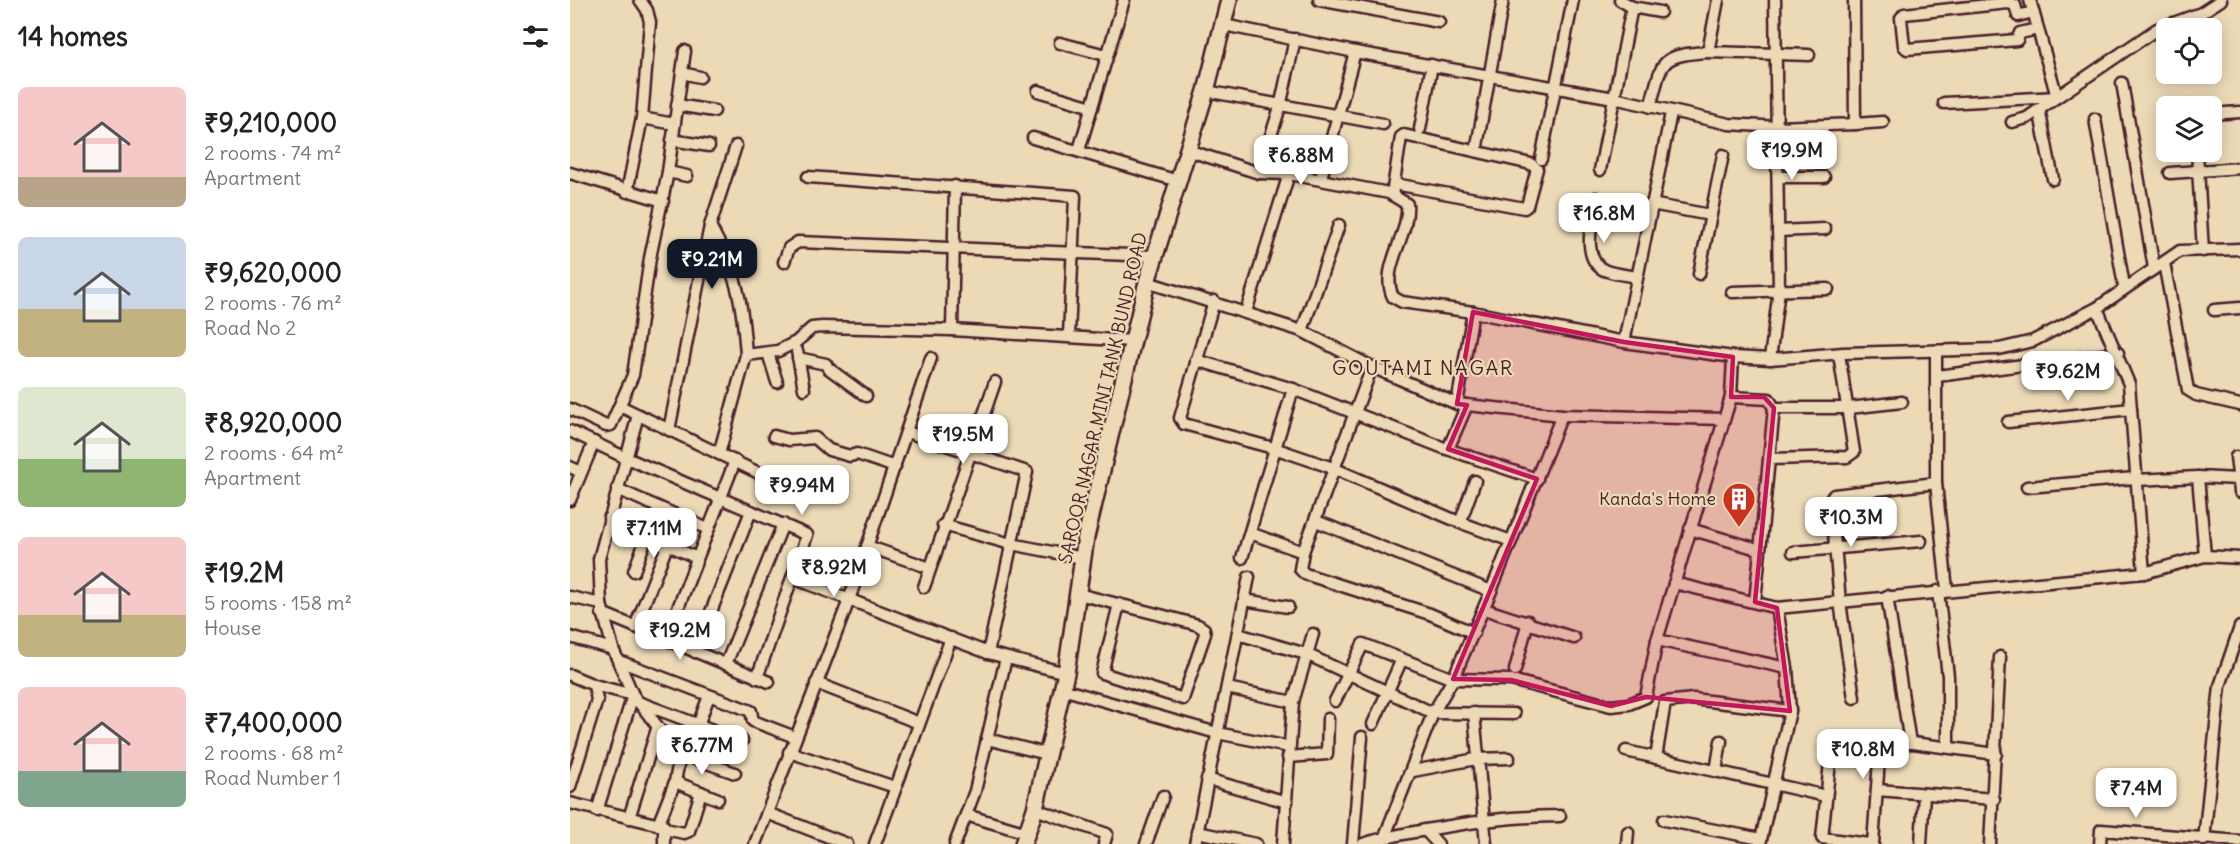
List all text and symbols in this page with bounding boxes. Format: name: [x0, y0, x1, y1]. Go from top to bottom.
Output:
map controls: [2156, 18, 2222, 162]
button: locate: [2156, 18, 2222, 84]
text: 14 homes: [18, 20, 128, 53]
icon: filters: [519, 20, 552, 53]
button: layers: [2156, 96, 2222, 162]
text: ₹9,210,000: [204, 106, 337, 139]
icon: home: [66, 111, 138, 183]
pin: ₹19.9M: [1743, 130, 1841, 181]
pin: ₹6.88M: [1252, 135, 1350, 186]
text: ₹19.9M: [1761, 137, 1823, 162]
text: 2 rooms · 74 m²: [204, 140, 341, 165]
text: ₹6.88M: [1268, 142, 1334, 167]
text: Apartment: [204, 165, 301, 190]
pin: ₹16.8M: [1555, 193, 1653, 244]
text: ₹16.8M: [1573, 200, 1635, 225]
street label: SAROOR NAGAR MINI TANK BUND ROAD: [1053, 230, 1152, 566]
pin: ₹9.21M: [663, 239, 761, 290]
text: ₹9.21M: [681, 246, 743, 271]
text: ₹9,620,000: [204, 256, 342, 289]
icon: home: [66, 261, 138, 333]
text: 2 rooms · 76 m²: [204, 290, 342, 315]
text: Road No 2: [204, 315, 296, 340]
pin: ₹9.62M: [2019, 351, 2117, 402]
district label: GOUTAMI NAGAR: [1332, 355, 1514, 380]
text: ₹9.62M: [2035, 358, 2101, 383]
text: ₹8,920,000: [204, 406, 342, 439]
icon: home: [66, 411, 138, 483]
pin: ₹19.5M: [914, 414, 1012, 465]
text: ₹19.5M: [932, 421, 994, 446]
text: 2 rooms · 64 m²: [204, 440, 344, 465]
text: Apartment: [204, 465, 301, 490]
pin: ₹9.94M: [753, 465, 851, 516]
text: ₹9.94M: [769, 472, 835, 497]
building icon: Kanda's Home: [1721, 481, 1757, 528]
place label: Kanda's Home: [1599, 487, 1716, 510]
pin: ₹10.3M: [1802, 497, 1900, 548]
text: ₹10.3M: [1819, 504, 1883, 529]
pin: ₹7.11M: [605, 508, 703, 559]
text: ₹7.11M: [626, 515, 682, 540]
pin: ₹8.92M: [785, 547, 883, 598]
text: ₹8.92M: [801, 554, 867, 579]
text: ₹19.2M: [204, 556, 284, 589]
icon: home: [66, 561, 138, 633]
text: 5 rooms · 158 m²: [204, 590, 352, 615]
pin: ₹19.2M: [631, 610, 729, 661]
text: House: [204, 615, 261, 640]
text: ₹19.2M: [649, 617, 711, 642]
text: ₹7,400,000: [204, 706, 343, 739]
icon: home: [66, 711, 138, 783]
pin: ₹6.77M: [653, 725, 751, 776]
pin: ₹10.8M: [1814, 729, 1912, 780]
text: ₹6.77M: [671, 732, 733, 757]
text: ₹10.8M: [1831, 736, 1895, 761]
text: 2 rooms · 68 m²: [204, 740, 344, 765]
text: Road Number 1: [204, 765, 341, 790]
pin: ₹7.4M: [2094, 768, 2178, 819]
text: ₹7.4M: [2110, 775, 2162, 800]

